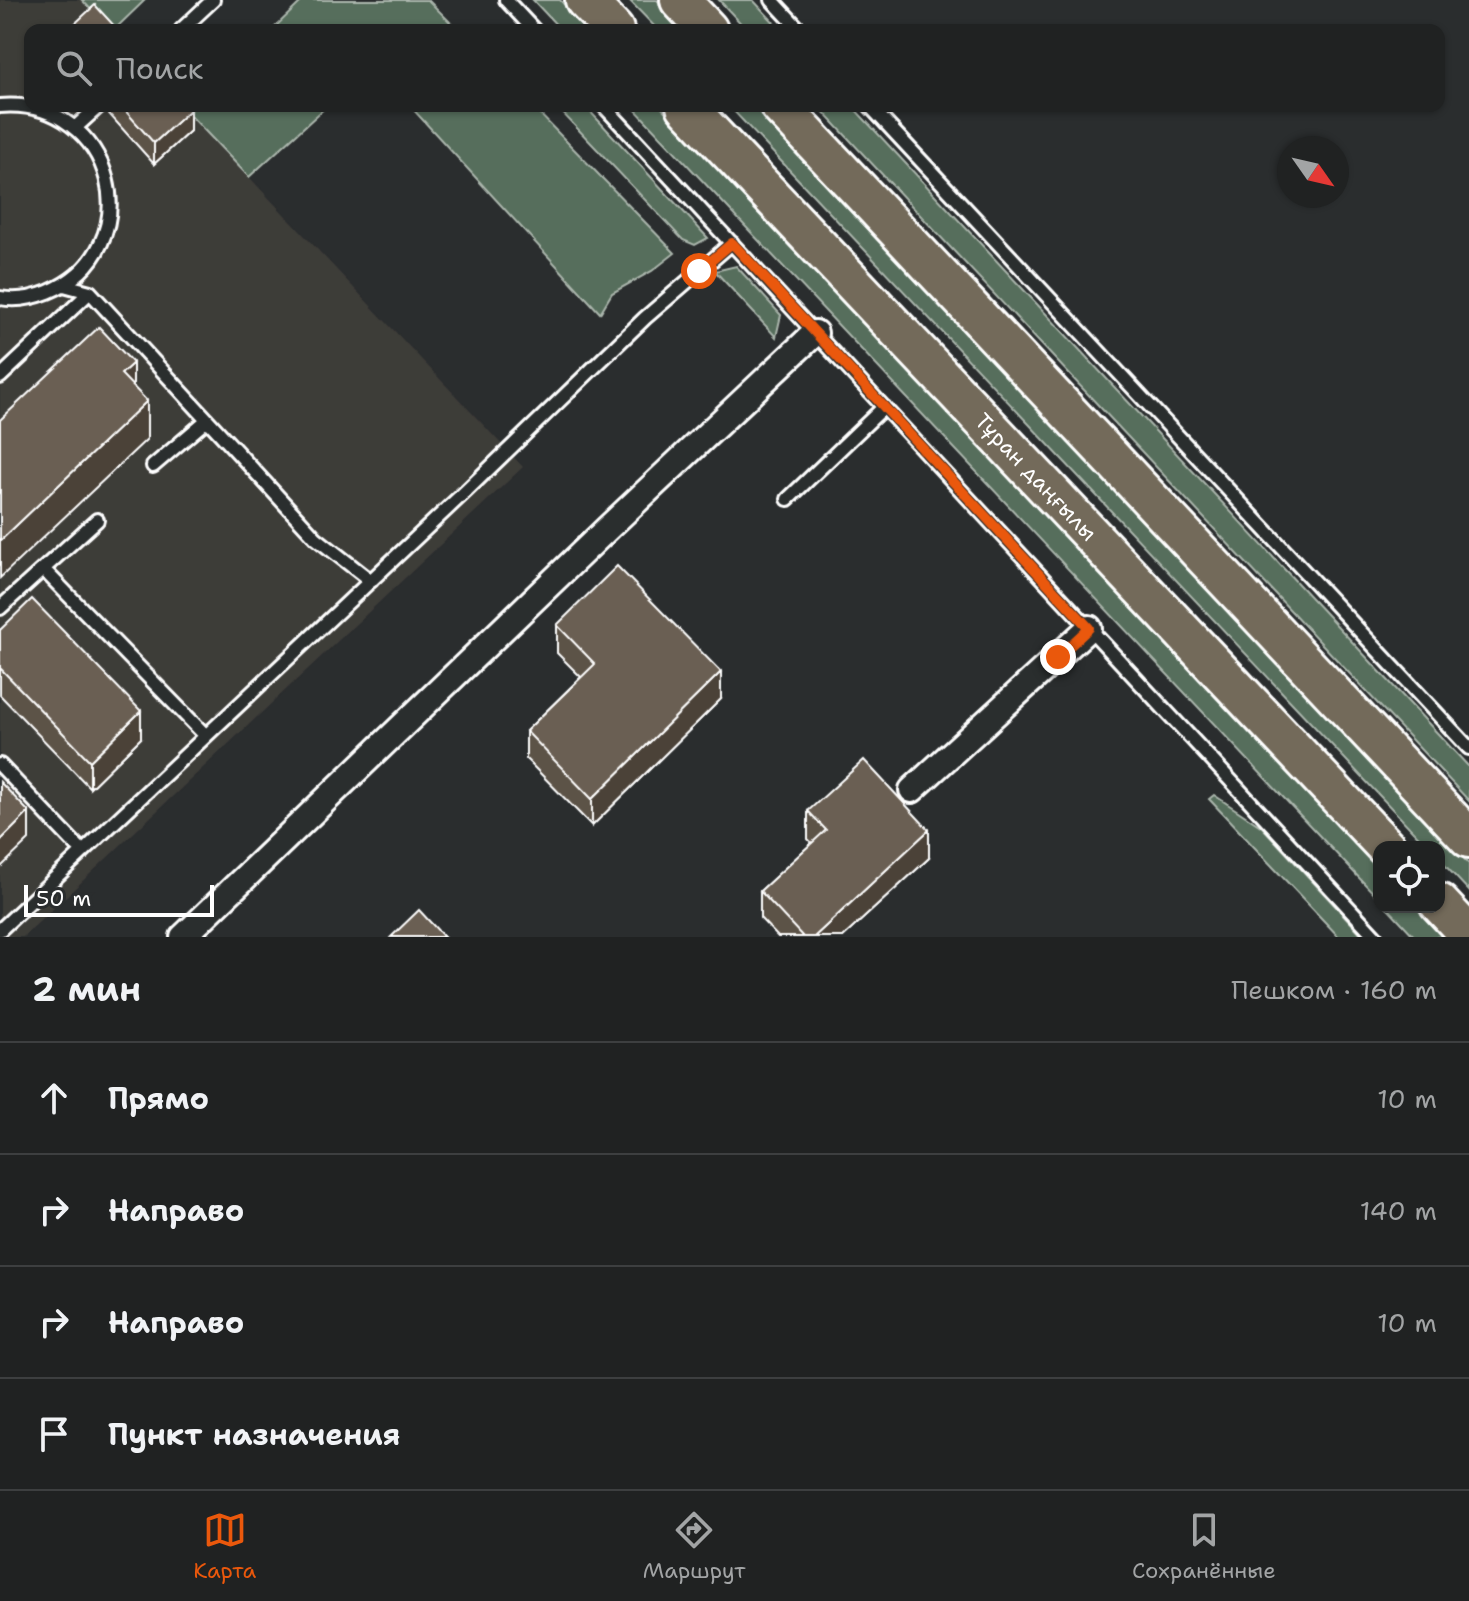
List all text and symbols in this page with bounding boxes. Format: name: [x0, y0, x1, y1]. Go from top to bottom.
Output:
search box: [24, 24, 1445, 112]
icon: search: [52, 46, 96, 90]
text: Поиск: [116, 48, 204, 89]
north arrow: [1277, 136, 1349, 208]
route start: [681, 253, 717, 289]
street label: Тұран даңғылы: [969, 407, 1104, 547]
route end: [1040, 639, 1076, 675]
map controls: [1373, 841, 1445, 913]
button: locate: [1373, 841, 1445, 913]
scale bar: [24, 881, 214, 917]
text: 50 m: [36, 884, 91, 913]
text: 2 мин: [32, 966, 141, 1012]
text: Пешком · 160 m: [1231, 972, 1437, 1007]
icon: ahead: [32, 1076, 76, 1120]
text: Прямо: [108, 1078, 209, 1119]
text: 10 m: [1377, 1081, 1437, 1116]
icon: right: [32, 1188, 76, 1232]
text: Направо: [108, 1190, 244, 1231]
text: 140 m: [1360, 1193, 1437, 1228]
icon: right: [32, 1300, 76, 1344]
text: Направо: [108, 1302, 244, 1343]
text: 10 m: [1377, 1305, 1437, 1340]
icon: arrive: [32, 1412, 76, 1456]
text: Пункт назначения: [108, 1414, 400, 1455]
tab: Карта: [193, 1508, 256, 1585]
tab: Маршрут: [643, 1508, 745, 1585]
tab: Сохранённые: [1132, 1508, 1276, 1585]

